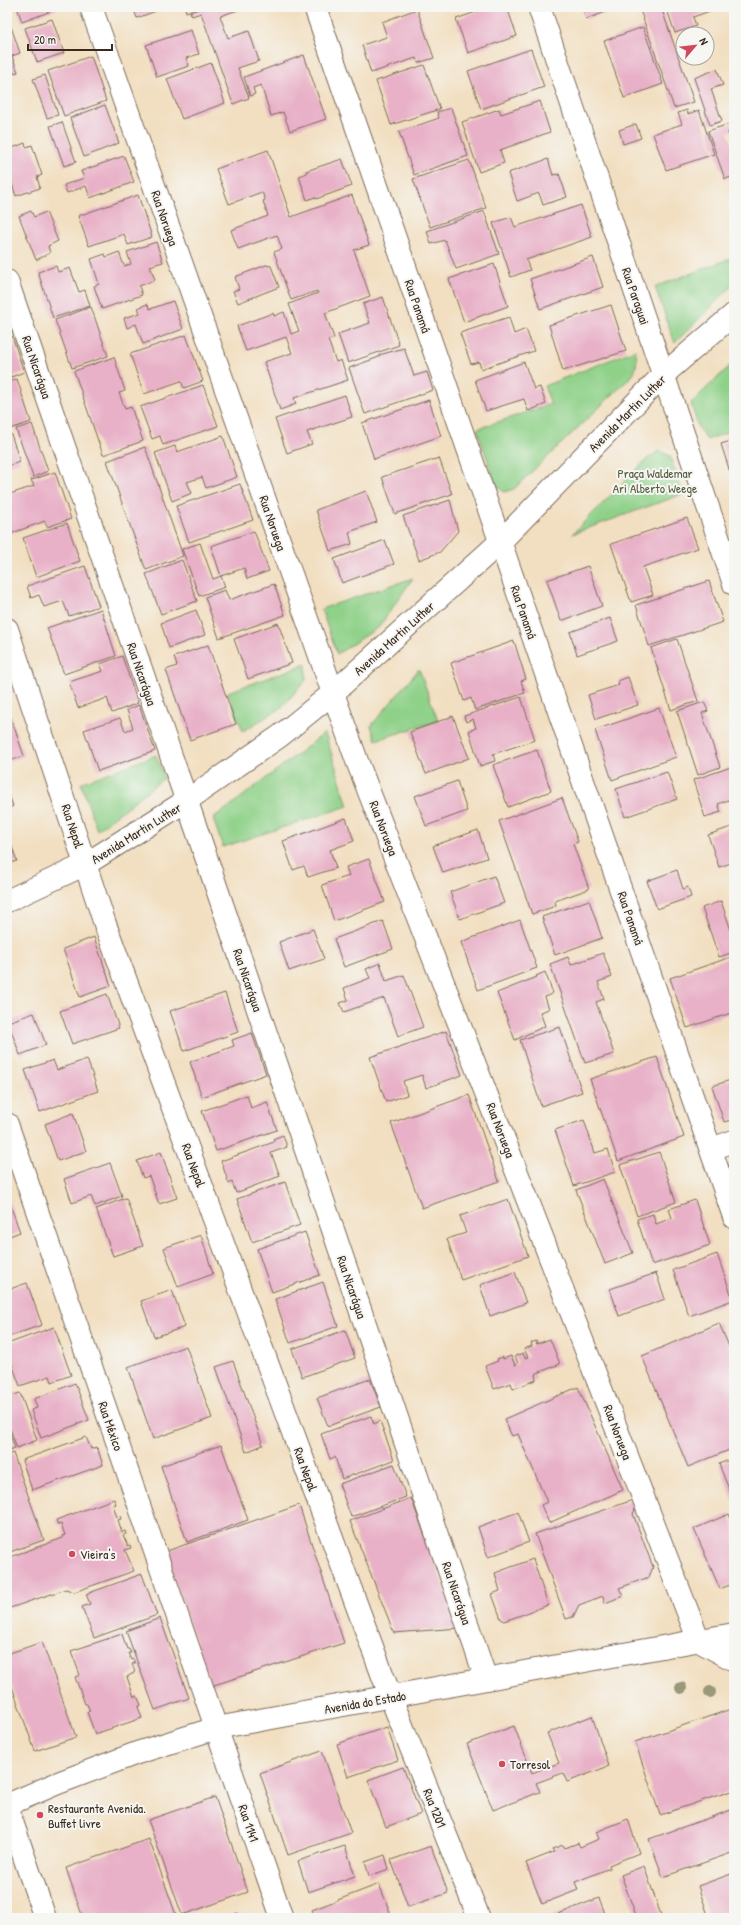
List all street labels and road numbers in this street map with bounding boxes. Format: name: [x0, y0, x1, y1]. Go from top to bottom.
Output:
street label: Rua Noruega: [147, 188, 183, 248]
street label: Rua Paraguai: [618, 265, 654, 327]
street label: Rua Panamá: [400, 277, 436, 335]
street label: Rua Nicarágua: [18, 333, 56, 401]
street label: Avenida Martin Luther: [584, 370, 670, 456]
street label: Rua Noruega: [255, 493, 291, 553]
street label: Rua Panamá: [506, 583, 542, 641]
street label: Avenida Martin Luther: [350, 597, 438, 679]
street label: Rua Nicarágua: [123, 640, 161, 708]
street label: Avenida Martin Luther: [88, 798, 184, 868]
street label: Rua Noruega: [365, 798, 403, 858]
street label: Rua Nepal: [57, 802, 89, 851]
street label: Rua Panamá: [613, 889, 649, 947]
street label: Rua Nicarágua: [229, 946, 267, 1014]
street label: Rua Noruega: [482, 1100, 520, 1160]
street label: Rua Nepal: [178, 1141, 210, 1190]
street label: Rua Nicarágua: [333, 1253, 371, 1321]
street label: Rua México: [94, 1399, 128, 1453]
street label: Rua Noruega: [599, 1402, 637, 1462]
street label: Rua Nepal: [290, 1445, 322, 1494]
street label: Rua Nicarágua: [438, 1559, 476, 1627]
street label: Avenida do Estado: [323, 1686, 407, 1718]
street label: Rua 1201: [419, 1786, 451, 1830]
street label: Rua 1141: [234, 1802, 264, 1844]

